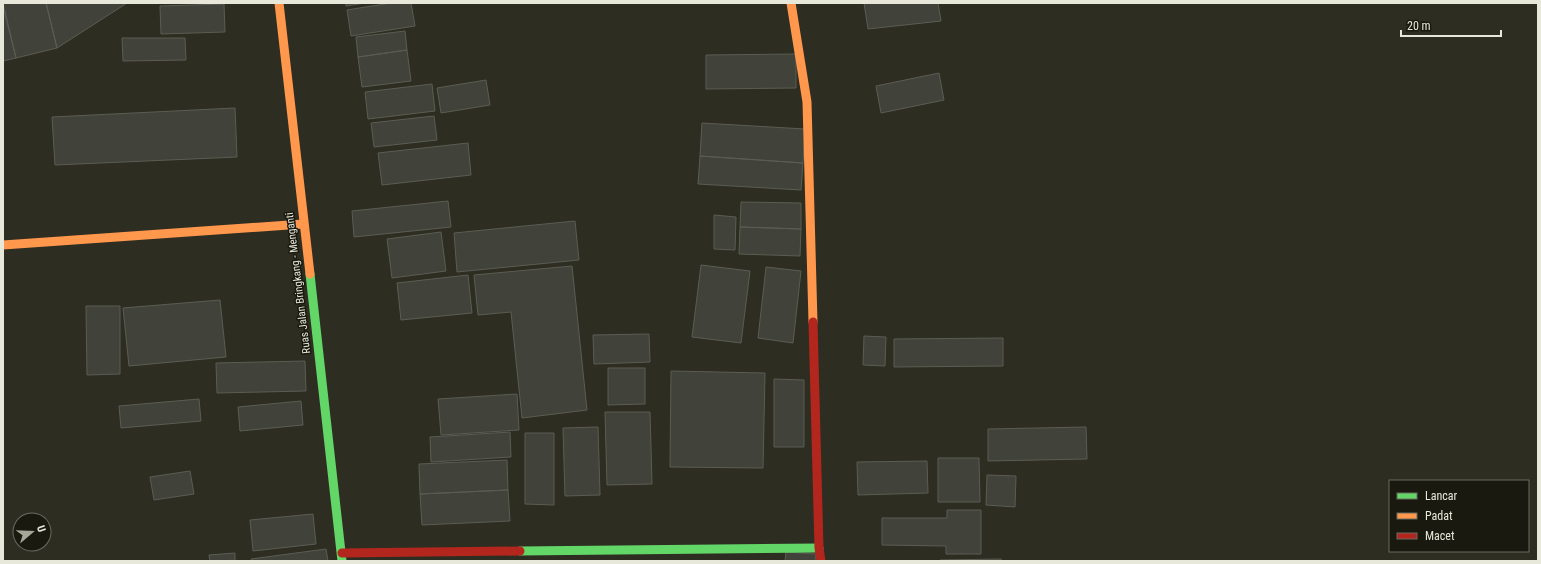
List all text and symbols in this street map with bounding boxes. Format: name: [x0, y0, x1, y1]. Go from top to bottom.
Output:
scale bar: [1401, 12, 1501, 38]
text: 20 m: [1407, 19, 1431, 33]
street label: Ruas Jalan Bringkang - Menganti: [283, 212, 313, 354]
legend: [1389, 480, 1529, 552]
text: Lancar: [1425, 489, 1458, 503]
text: Padat: [1425, 509, 1453, 523]
north arrow: [12, 512, 52, 552]
text: U: [34, 524, 48, 534]
text: Macet: [1425, 529, 1455, 543]

